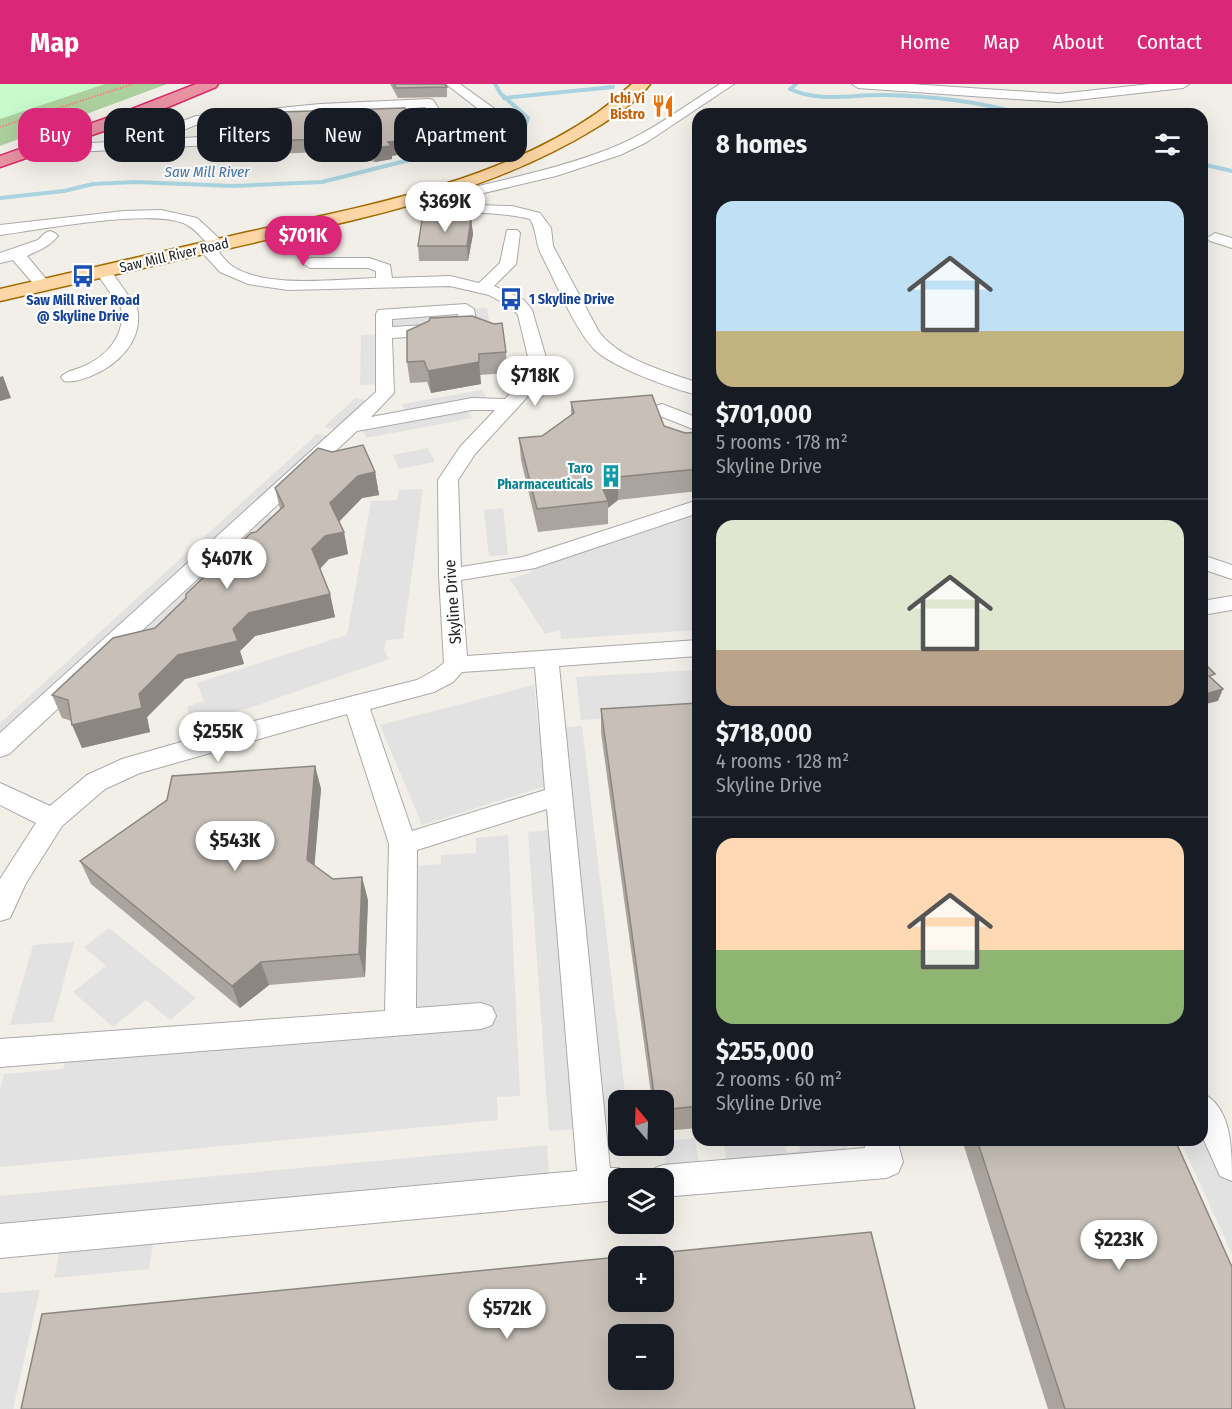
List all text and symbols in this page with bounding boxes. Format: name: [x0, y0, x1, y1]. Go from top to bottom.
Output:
text: Map: [30, 26, 79, 59]
text: Home: [900, 29, 950, 55]
text: Map: [983, 29, 1020, 55]
text: About: [1053, 29, 1104, 55]
text: Contact: [1137, 29, 1202, 55]
place label: Ichi Yi Bistro: [610, 90, 646, 123]
restaurant icon: Ichi Yi Bistro: [650, 93, 676, 119]
chip: Buy: [18, 108, 92, 162]
chip: Rent: [104, 108, 185, 162]
chip: Filters: [197, 108, 292, 162]
chip: New: [304, 108, 382, 162]
chip: Apartment: [394, 108, 527, 162]
icon: filters: [1151, 128, 1184, 161]
text: 8 homes: [716, 129, 807, 160]
water label: Saw Mill River: [164, 163, 250, 181]
pin: $369K: [403, 182, 487, 233]
text: $369K: [419, 189, 471, 213]
pin: $701K: [261, 216, 345, 267]
text: $701K: [279, 223, 327, 247]
street label: Saw Mill River Road: [118, 235, 230, 276]
icon: home: [896, 240, 1004, 348]
bus stop icon: Saw Mill River Road @ Skyline Drive: [70, 263, 96, 289]
bus stop icon: 1 Skyline Drive: [498, 286, 524, 312]
place label: 1 Skyline Drive: [529, 291, 614, 308]
place label: Saw Mill River Road @ Skyline Drive: [26, 292, 140, 325]
pin: $718K: [493, 356, 577, 407]
text: $718K: [511, 363, 559, 387]
text: $701,000: [716, 399, 812, 430]
text: 5 rooms · 178 m²: [716, 430, 848, 454]
text: Skyline Drive: [716, 454, 822, 478]
place label: Taro Pharmaceuticals: [497, 460, 594, 493]
building icon: Taro Pharmaceuticals: [598, 463, 624, 489]
pin: $407K: [185, 539, 269, 590]
text: $407K: [202, 546, 252, 570]
street label: Skyline Drive: [440, 559, 465, 645]
icon: home: [896, 559, 1004, 667]
pin: $255K: [176, 712, 260, 763]
text: $718,000: [716, 718, 812, 749]
text: $255K: [193, 719, 243, 743]
text: 4 rooms · 128 m²: [716, 749, 849, 773]
text: Skyline Drive: [716, 773, 822, 797]
pin: $543K: [193, 821, 277, 872]
text: $543K: [210, 828, 260, 852]
icon: home: [896, 877, 1004, 985]
text: $255,000: [716, 1036, 814, 1067]
text: 2 rooms · 60 m²: [716, 1067, 842, 1091]
north arrow: [608, 1090, 674, 1156]
map controls: [608, 1090, 674, 1390]
text: Skyline Drive: [716, 1091, 822, 1115]
button: layers: [608, 1168, 674, 1234]
pin: $223K: [1077, 1220, 1161, 1271]
text: $223K: [1094, 1227, 1144, 1251]
button: +: [608, 1246, 674, 1312]
pin: $572K: [465, 1289, 549, 1340]
text: $572K: [483, 1296, 531, 1320]
button: −: [608, 1324, 674, 1390]

